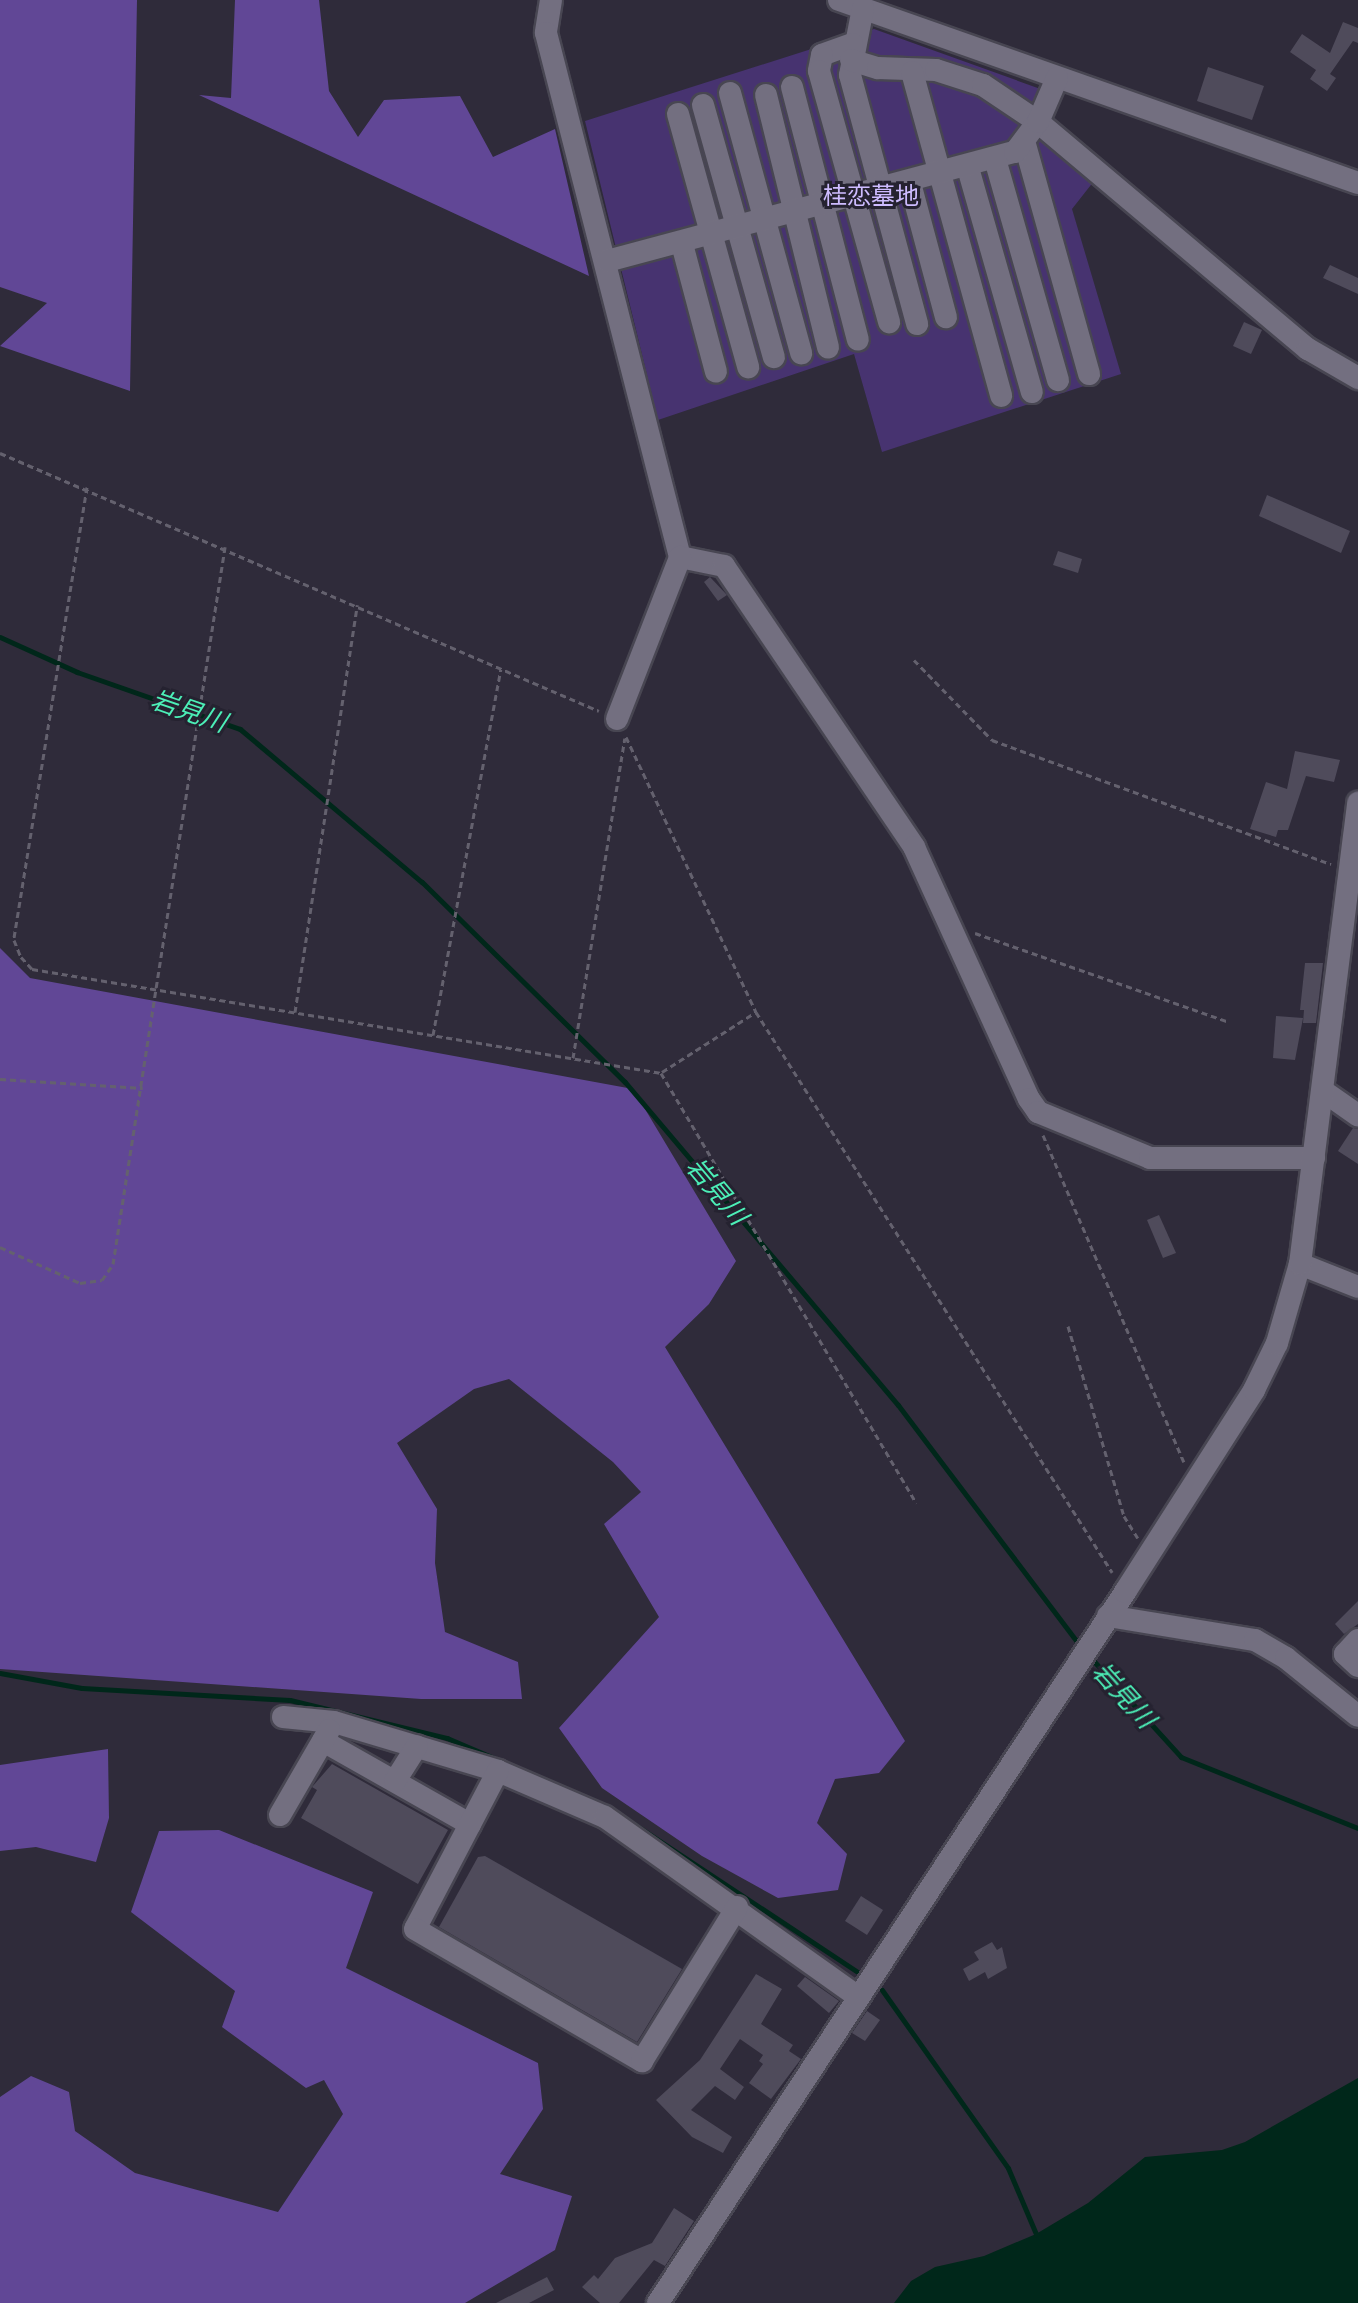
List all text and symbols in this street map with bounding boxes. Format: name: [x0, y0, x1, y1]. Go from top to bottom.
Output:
park label: 桂恋墓地: [823, 182, 919, 210]
water label: 岩見川: [147, 684, 231, 738]
water label: 岩見川: [680, 1151, 754, 1231]
water label: 岩見川: [1086, 1656, 1162, 1734]

